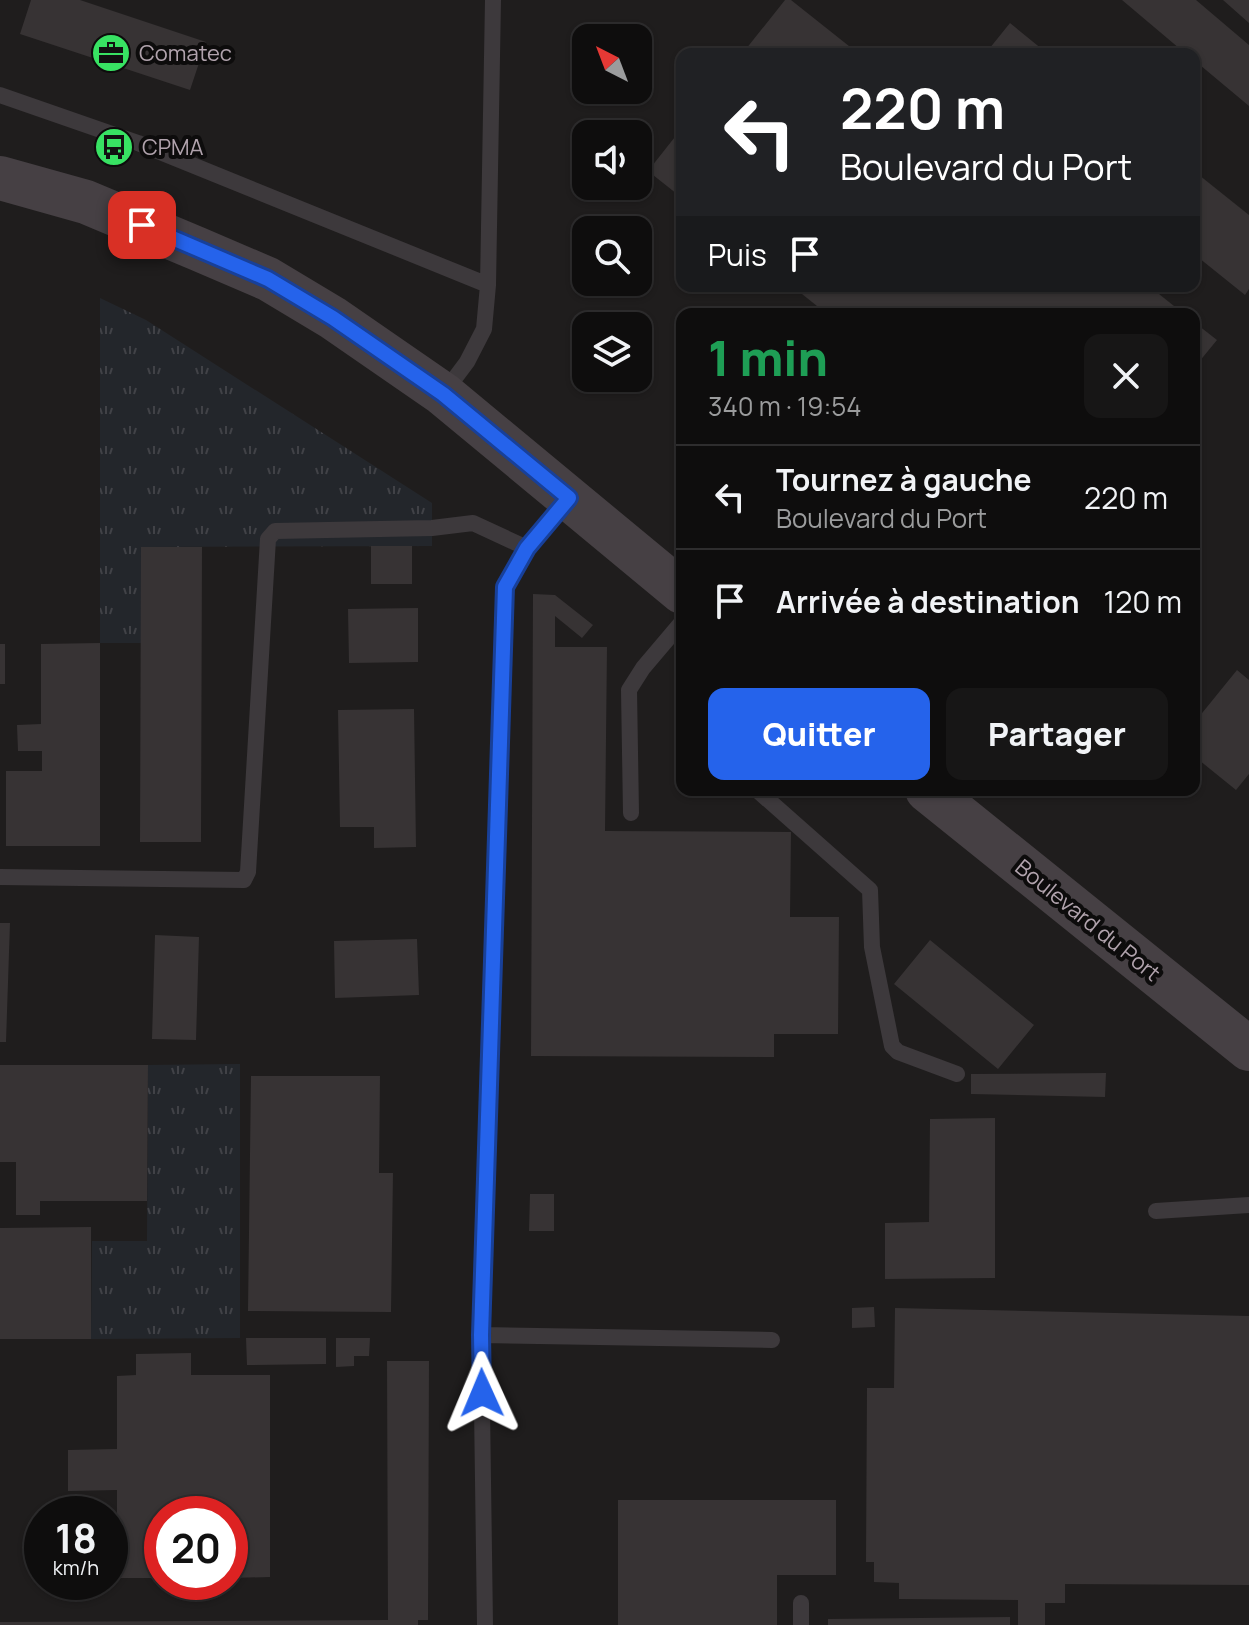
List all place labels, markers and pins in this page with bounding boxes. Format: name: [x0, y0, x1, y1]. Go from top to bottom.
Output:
office icon: Comatec: [90, 32, 132, 74]
place label: Comatec: [139, 38, 232, 68]
bus stop icon: CPMA: [93, 126, 135, 168]
place label: CPMA: [142, 132, 204, 162]
pin: [108, 191, 176, 259]

